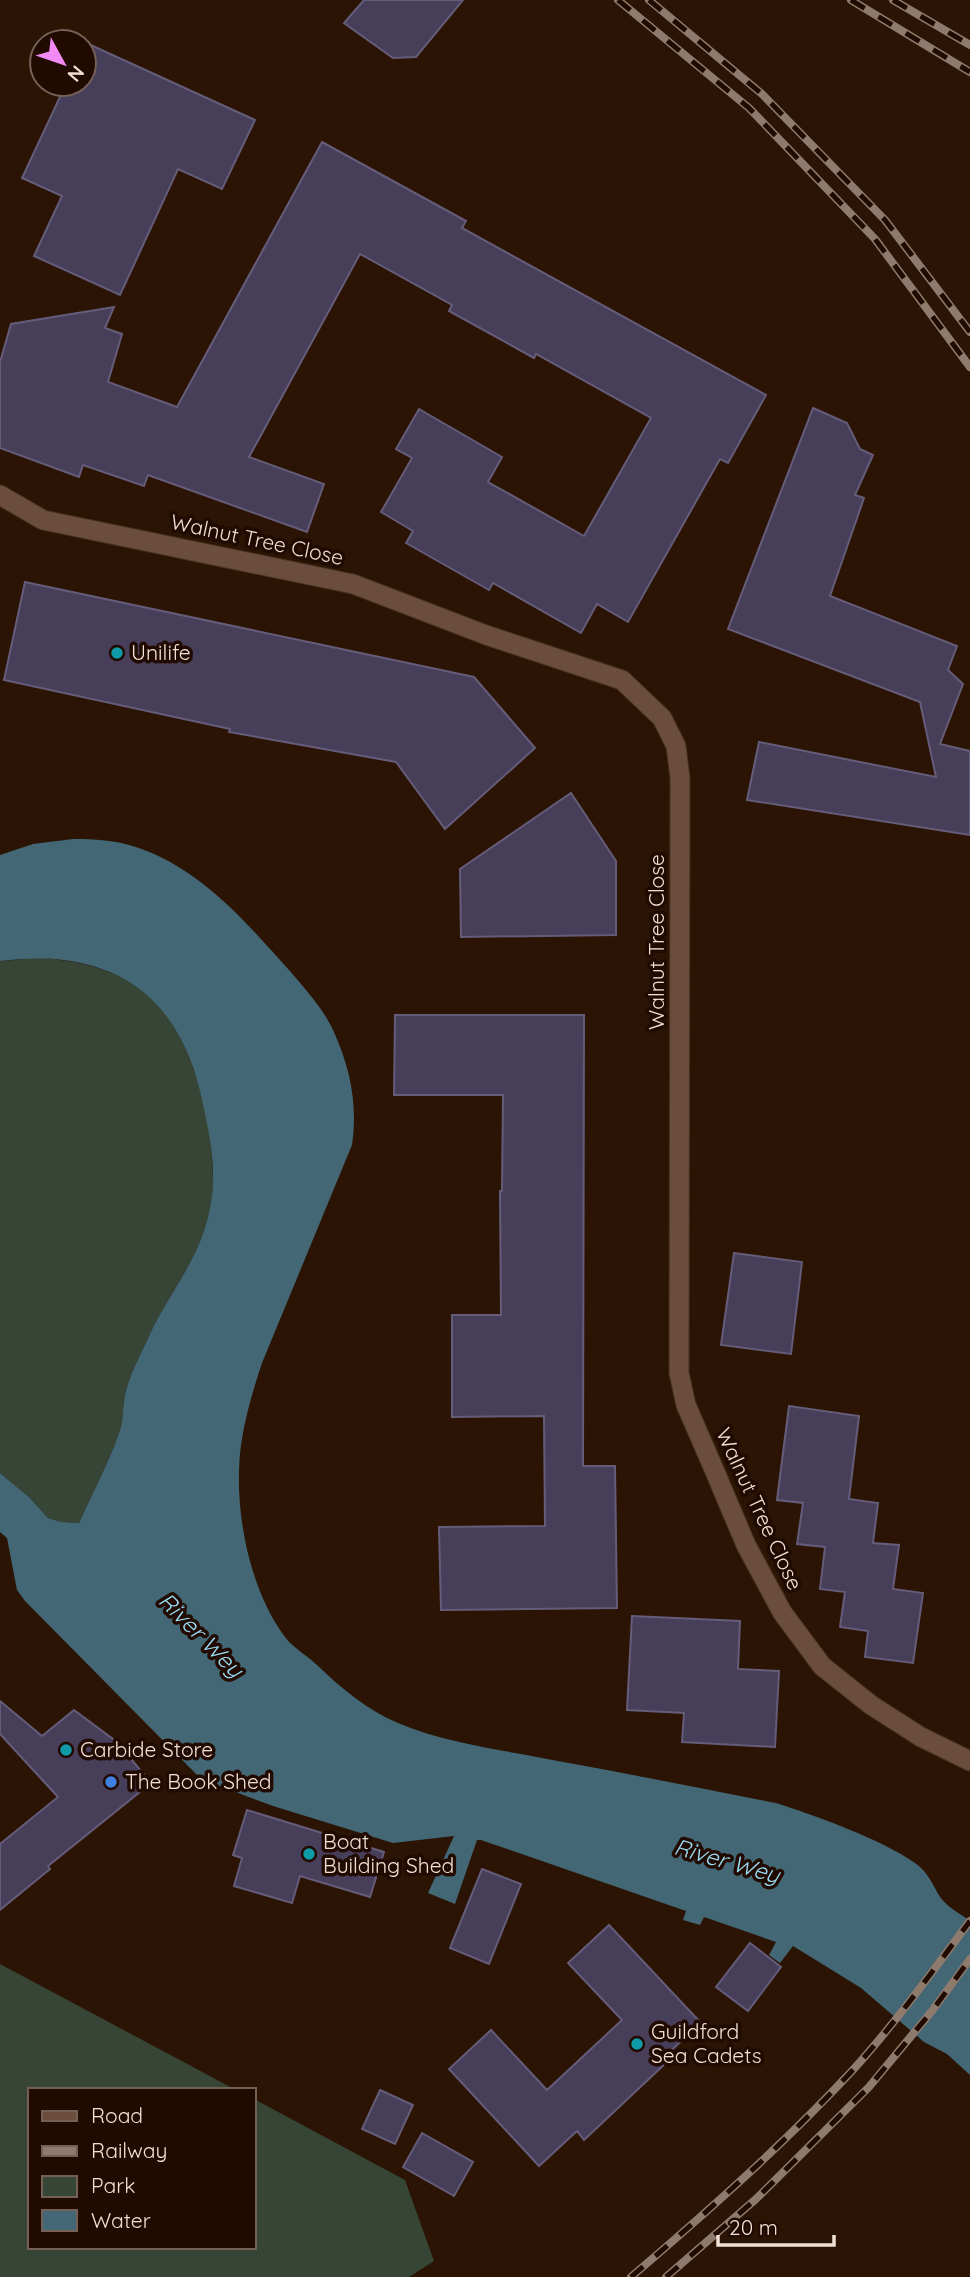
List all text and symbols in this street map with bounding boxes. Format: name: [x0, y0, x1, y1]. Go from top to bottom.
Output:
north arrow: [28, 28, 98, 98]
text: N: [62, 61, 90, 87]
street label: Walnut Tree Close: [169, 508, 346, 570]
place label: Unilife: [131, 639, 191, 665]
marker: Unilife: [109, 645, 125, 661]
street label: Walnut Tree Close: [643, 854, 669, 1030]
street label: Walnut Tree Close: [711, 1423, 809, 1594]
water label: River Wey: [153, 1586, 251, 1685]
place label: Carbide Store: [80, 1736, 213, 1762]
marker: Carbide Store: [58, 1742, 74, 1758]
place label: The Book Shed: [125, 1768, 272, 1794]
marker: The Book Shed: [103, 1774, 119, 1790]
place label: Boat Building Shed: [323, 1828, 454, 1878]
water label: River Wey: [671, 1832, 785, 1890]
marker: Boat Building Shed: [301, 1846, 317, 1862]
place label: Guildford Sea Cadets: [651, 2018, 762, 2068]
marker: Guildford Sea Cadets: [629, 2036, 645, 2052]
legend: [28, 2088, 256, 2249]
text: Road: [91, 2102, 143, 2128]
text: Railway: [91, 2137, 167, 2163]
text: Park: [91, 2172, 135, 2198]
scale bar: [718, 2204, 834, 2248]
text: Water: [91, 2207, 151, 2233]
text: 20 m: [729, 2214, 778, 2240]

